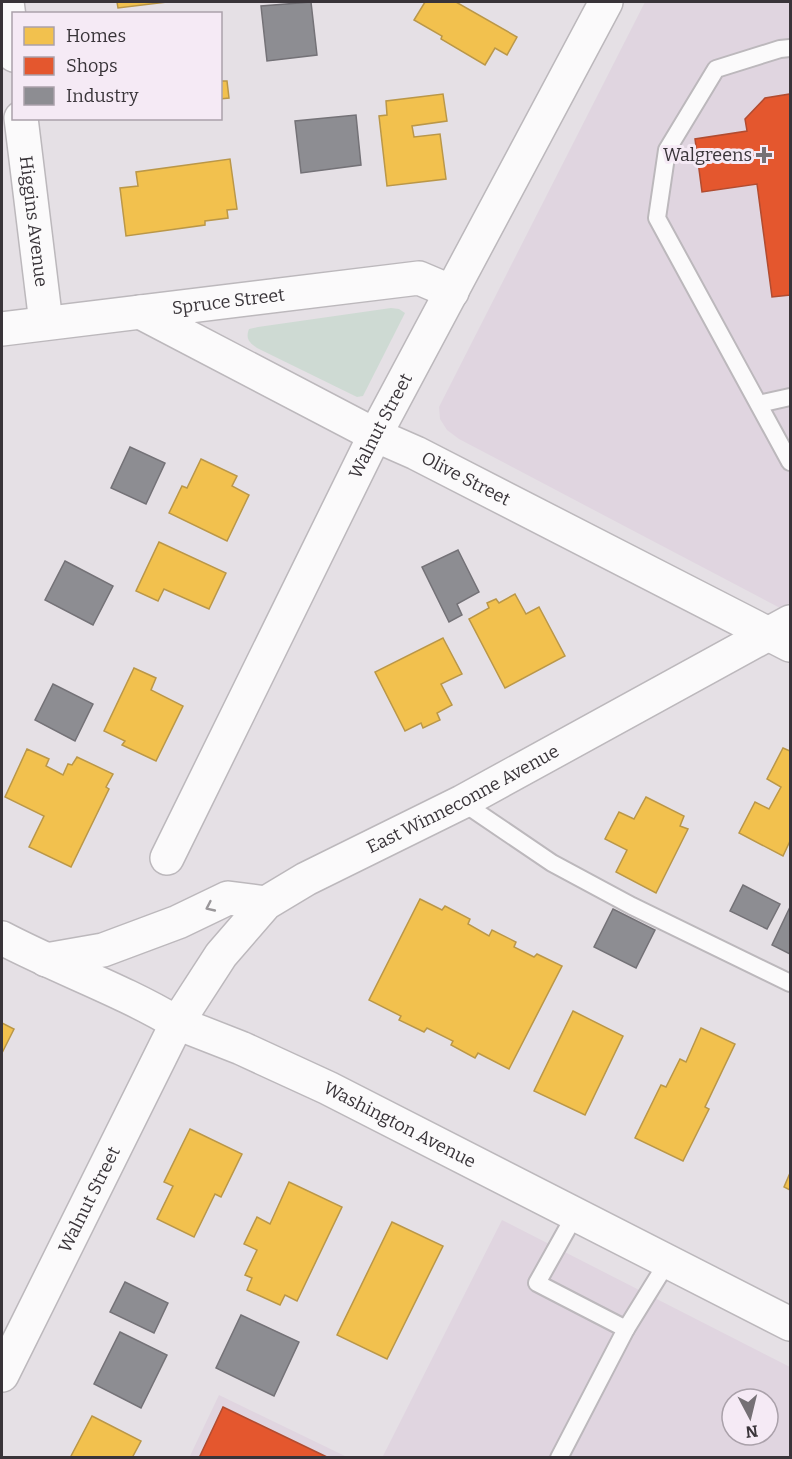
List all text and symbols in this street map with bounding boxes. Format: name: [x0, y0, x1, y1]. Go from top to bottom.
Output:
legend: [12, 12, 222, 120]
text: Homes: [66, 25, 126, 47]
text: Shops: [66, 55, 118, 77]
text: Industry: [66, 85, 139, 107]
place label: Walgreens: [663, 144, 752, 166]
marker: Walgreens: [757, 148, 771, 162]
street label: Higgins Avenue: [15, 154, 53, 288]
street label: Spruce Street: [171, 283, 286, 319]
street label: Walnut Street: [344, 369, 417, 482]
street label: Olive Street: [418, 447, 514, 511]
street label: East Winneconne Avenue: [363, 740, 563, 858]
one-way arrow: [205, 900, 216, 912]
street label: Washington Avenue: [320, 1077, 480, 1173]
street label: Walnut Street: [54, 1142, 125, 1256]
north arrow: [720, 1387, 780, 1447]
text: N: [744, 1421, 759, 1442]

